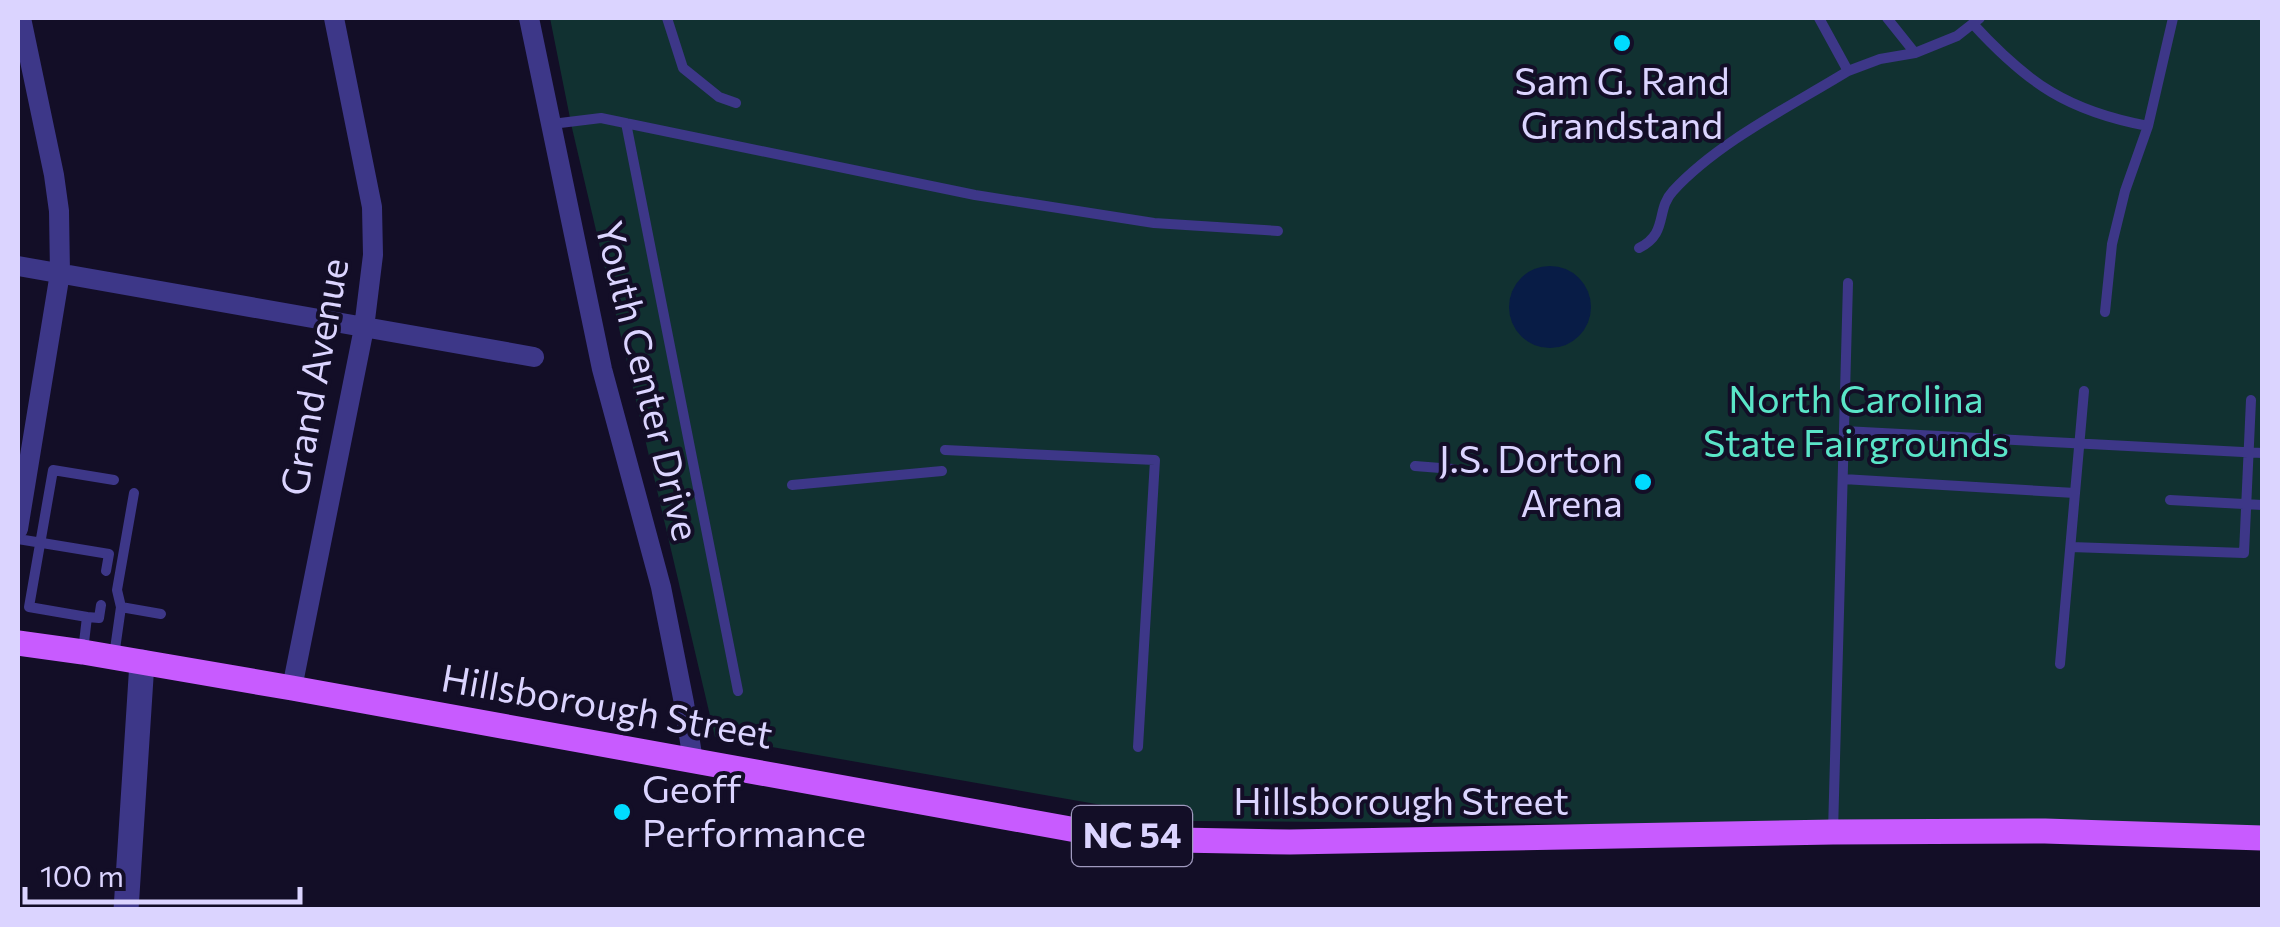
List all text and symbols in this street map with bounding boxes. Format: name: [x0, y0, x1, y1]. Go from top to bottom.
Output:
marker: Sam G. Rand Grandstand: [1611, 32, 1633, 54]
place label: Sam G. Rand Grandstand: [1514, 56, 1730, 147]
street label: Youth Center Drive: [587, 216, 712, 545]
street label: Grand Avenue: [269, 254, 357, 499]
park label: North Carolina State Fairgrounds: [1703, 374, 2009, 465]
place label: J.S. Dorton Arena: [1439, 434, 1623, 525]
marker: J.S. Dorton Arena: [1632, 471, 1654, 493]
street label: Hillsborough Street: [438, 652, 777, 757]
place label: Geoff Performance: [642, 764, 866, 855]
street label: Hillsborough Street: [1233, 776, 1569, 823]
marker: Geoff Performance: [611, 801, 633, 823]
road number: NC 54: [1072, 806, 1192, 866]
scale bar: [25, 842, 300, 904]
text: 100 m: [40, 856, 124, 893]

